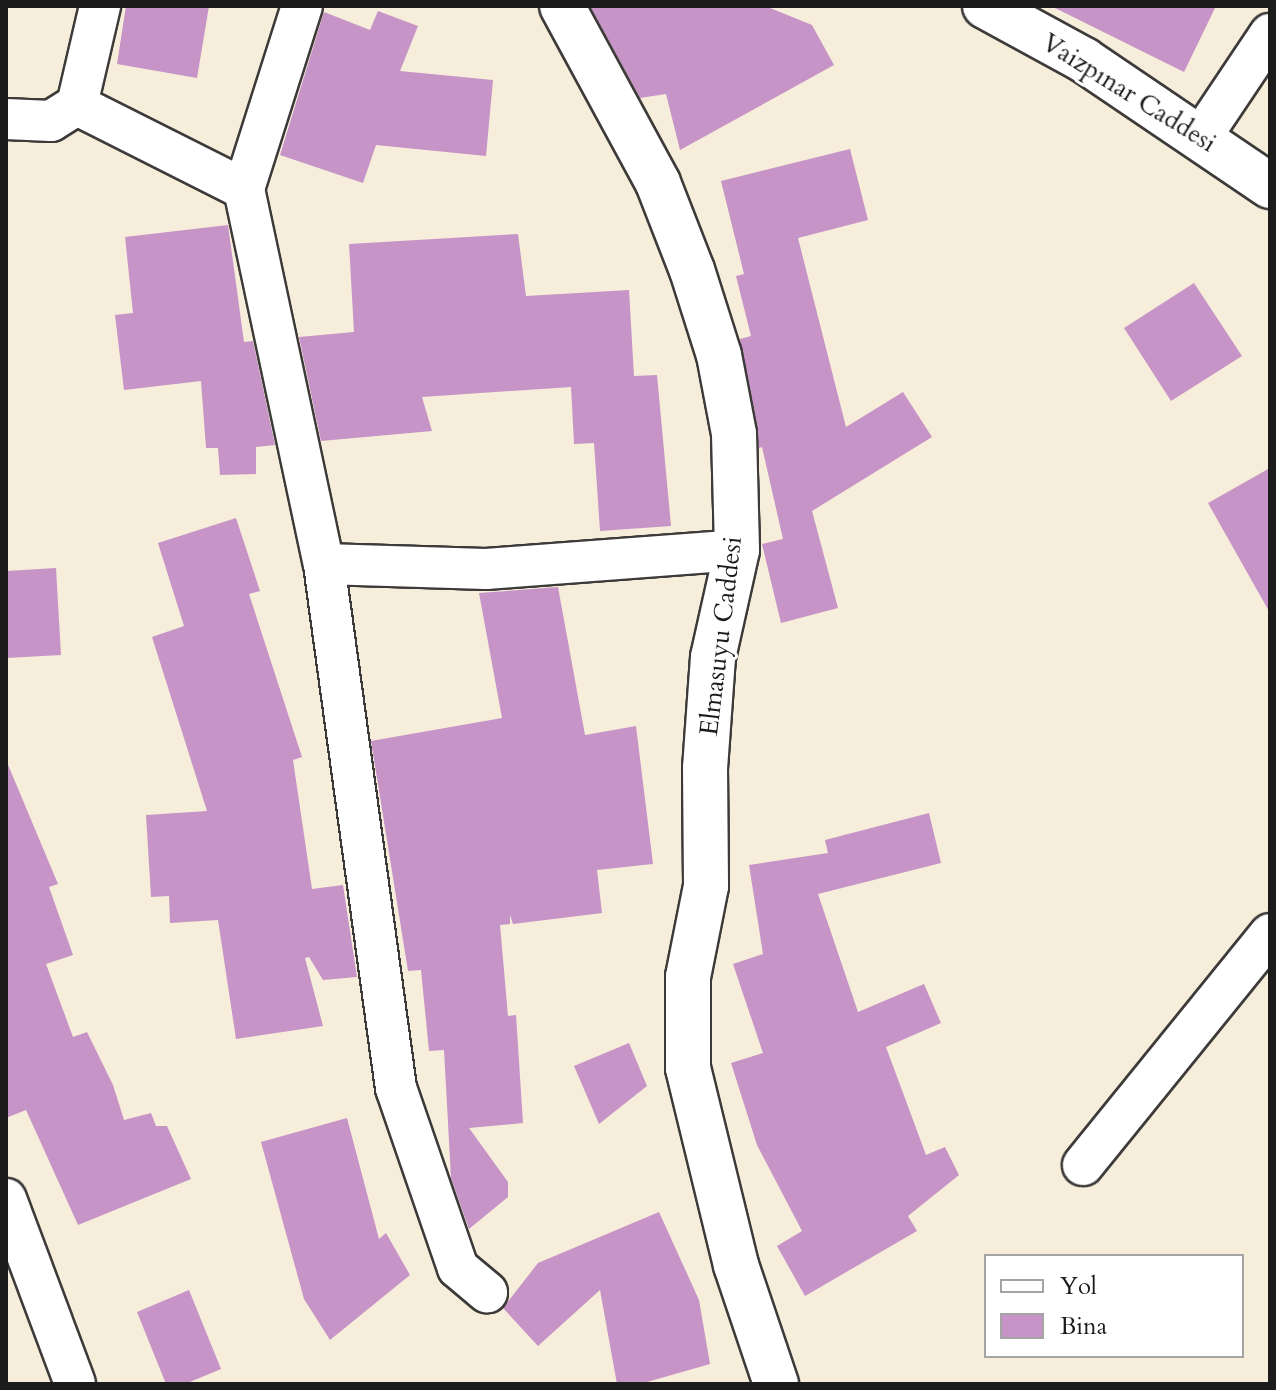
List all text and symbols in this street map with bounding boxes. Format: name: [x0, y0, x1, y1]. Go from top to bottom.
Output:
street label: Vaizpınar Caddesi: [1036, 27, 1222, 159]
street label: Elmasuyu Caddesi: [693, 535, 749, 737]
legend: [984, 1254, 1244, 1358]
text: Yol: [1060, 1270, 1097, 1303]
text: Bina: [1060, 1310, 1107, 1343]

